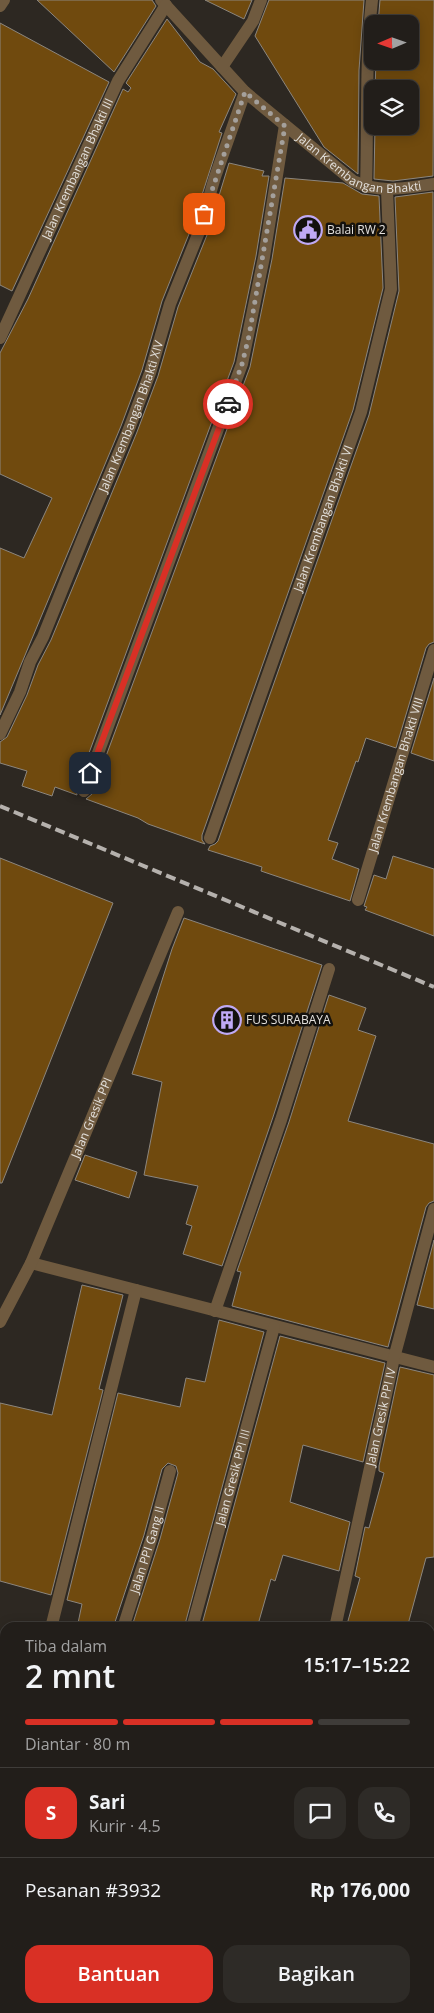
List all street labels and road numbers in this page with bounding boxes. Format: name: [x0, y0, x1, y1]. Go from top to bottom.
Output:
street label: Jalan Krembangan Bhakti III: [37, 95, 117, 243]
street label: Jalan Krembangan Bhakti: [292, 128, 422, 197]
street label: Jalan Krembangan Bhakti XIV: [94, 338, 167, 496]
street label: Jalan Krembangan Bhakti VI: [289, 443, 357, 595]
street label: Jalan Krembangan Bhakti VIII: [364, 695, 427, 855]
street label: Jalan Gresik PPI: [66, 1075, 116, 1162]
street label: Jalan Gresik PPI IV: [361, 1365, 400, 1469]
street label: Jalan Gresik PPI III: [211, 1427, 254, 1529]
street label: Jalan PPI Gang II: [125, 1504, 168, 1596]

